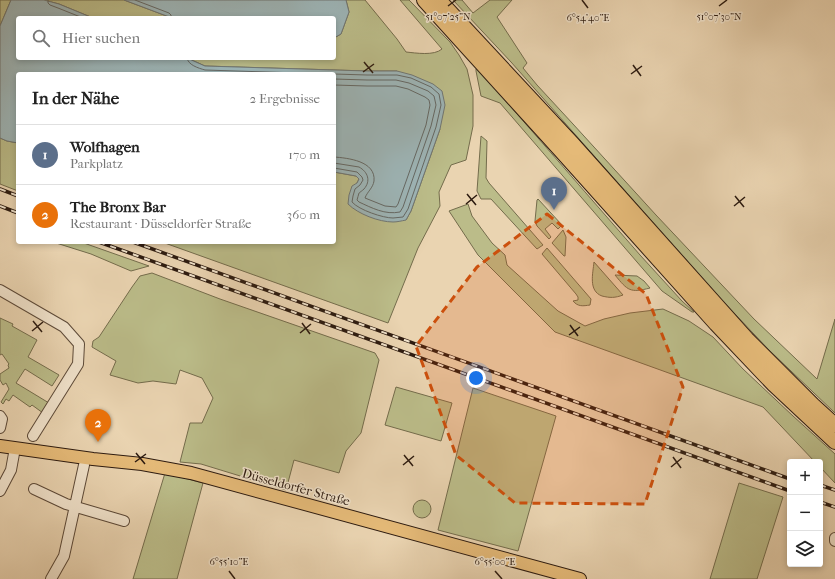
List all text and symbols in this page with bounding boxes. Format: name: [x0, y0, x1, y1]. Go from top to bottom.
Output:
text: 51°07'25"N: [426, 11, 471, 23]
text: 51°07'30"N: [696, 11, 742, 23]
text: 6°54'40"E: [567, 12, 609, 24]
search box: [16, 16, 336, 60]
icon: search: [30, 27, 52, 49]
text: Hier suchen: [62, 29, 140, 47]
text: In der Nähe: [32, 88, 119, 108]
text: 2 Ergebnisse: [250, 91, 320, 106]
text: Wolfhagen: [70, 138, 140, 156]
text: 1: [43, 147, 47, 162]
text: 170 m: [288, 147, 320, 162]
text: Parkplatz: [70, 156, 123, 171]
pin: 1: [541, 177, 567, 210]
text: The Bronx Bar: [70, 198, 166, 216]
text: 2: [42, 207, 48, 222]
text: 360 m: [287, 207, 320, 222]
text: Restaurant · Düsseldorfer Straße: [70, 216, 251, 231]
your location: [466, 368, 486, 388]
pin: 2: [85, 409, 111, 442]
map controls: [787, 459, 823, 567]
button: +: [787, 459, 823, 495]
street label: Düsseldorfer Straße: [240, 465, 352, 509]
button: −: [787, 495, 823, 531]
button: layers: [787, 531, 823, 567]
text: 6°55'10"E: [210, 556, 248, 568]
text: 6°55'00"E: [475, 556, 515, 568]

